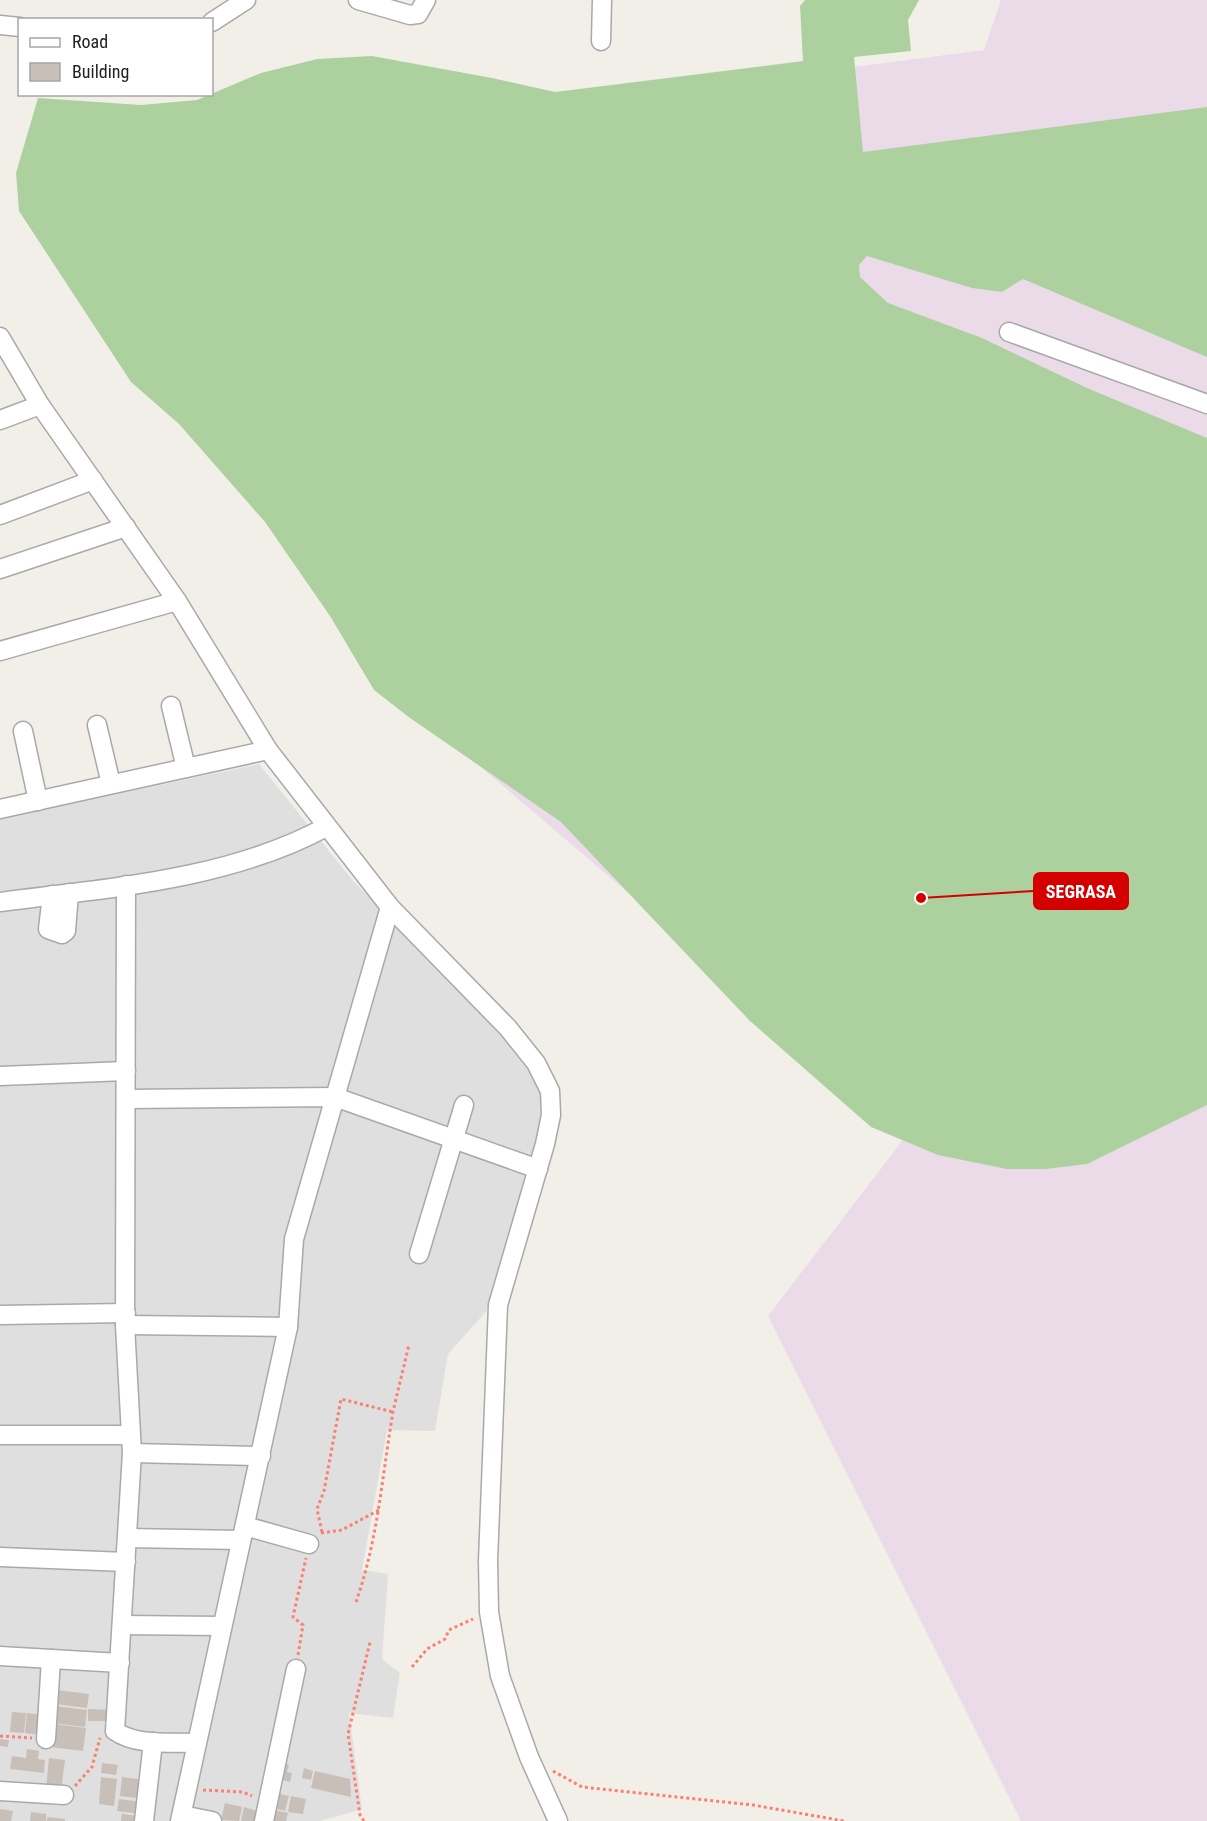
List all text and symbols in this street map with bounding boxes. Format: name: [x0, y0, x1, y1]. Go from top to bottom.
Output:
legend: [18, 18, 213, 96]
text: Road: [72, 31, 108, 52]
text: Building: [72, 61, 129, 82]
callout: SEGRASA: [1034, 873, 1128, 909]
text: SEGRASA: [1046, 881, 1116, 902]

